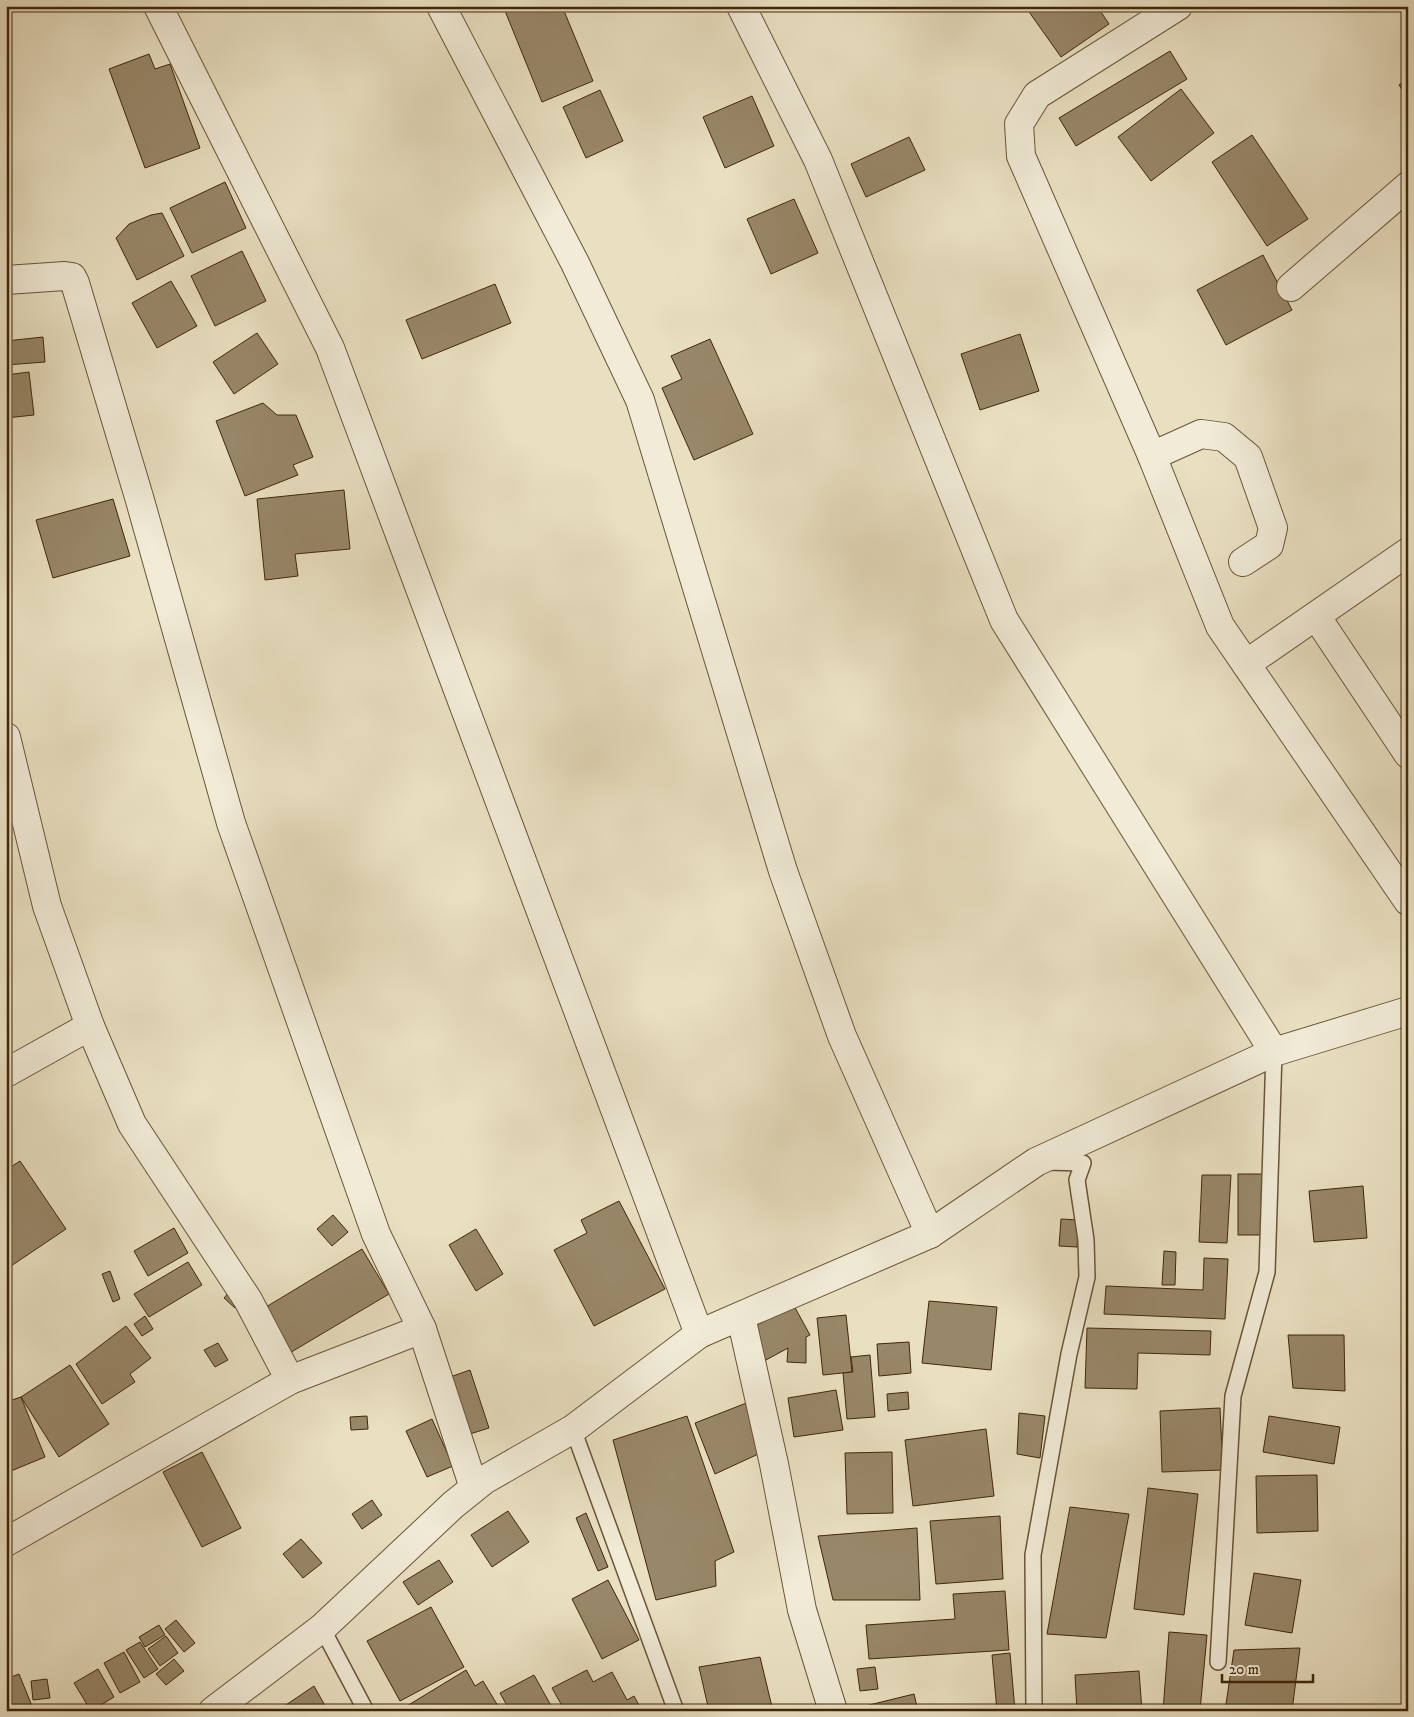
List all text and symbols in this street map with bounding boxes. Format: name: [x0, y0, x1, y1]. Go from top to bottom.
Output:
scale bar: [1222, 1652, 1313, 1684]
text: 20 m: [1229, 1660, 1259, 1679]

